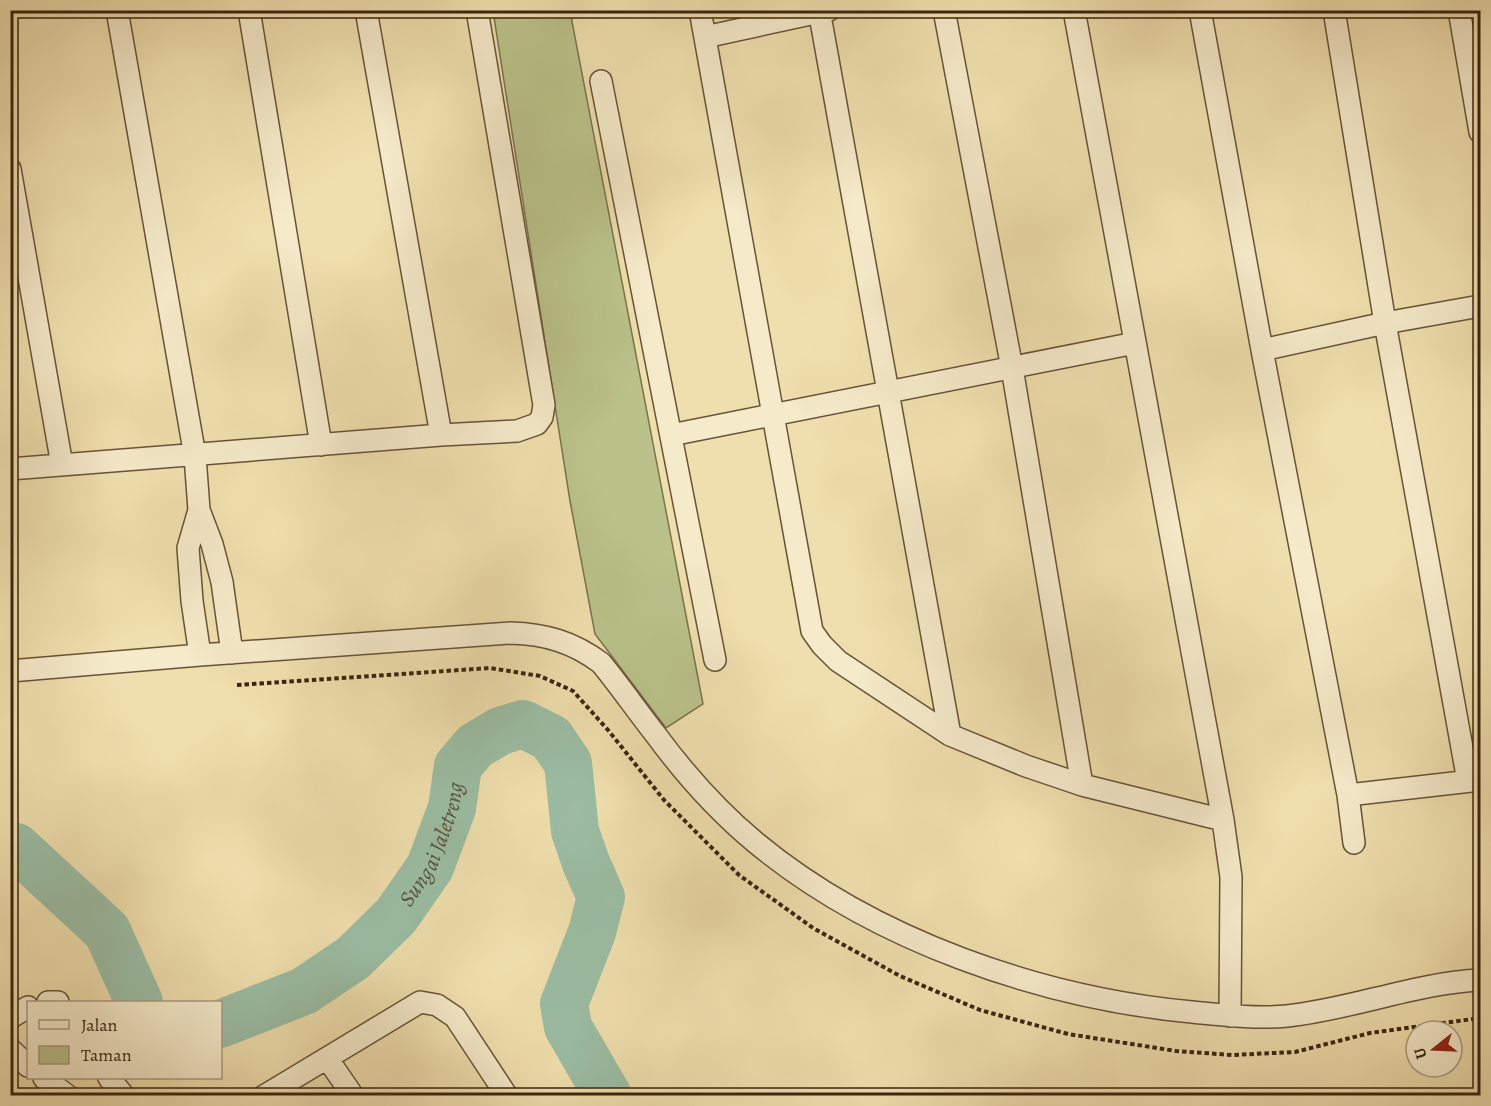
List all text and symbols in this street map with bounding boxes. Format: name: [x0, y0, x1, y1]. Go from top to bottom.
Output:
water label: Sungai Jaletreng: [392, 780, 471, 913]
legend: [27, 1001, 222, 1079]
text: Jalan: [81, 1013, 118, 1037]
north arrow: [1404, 1019, 1464, 1079]
text: Taman: [81, 1043, 132, 1067]
text: U: [1408, 1044, 1433, 1062]

